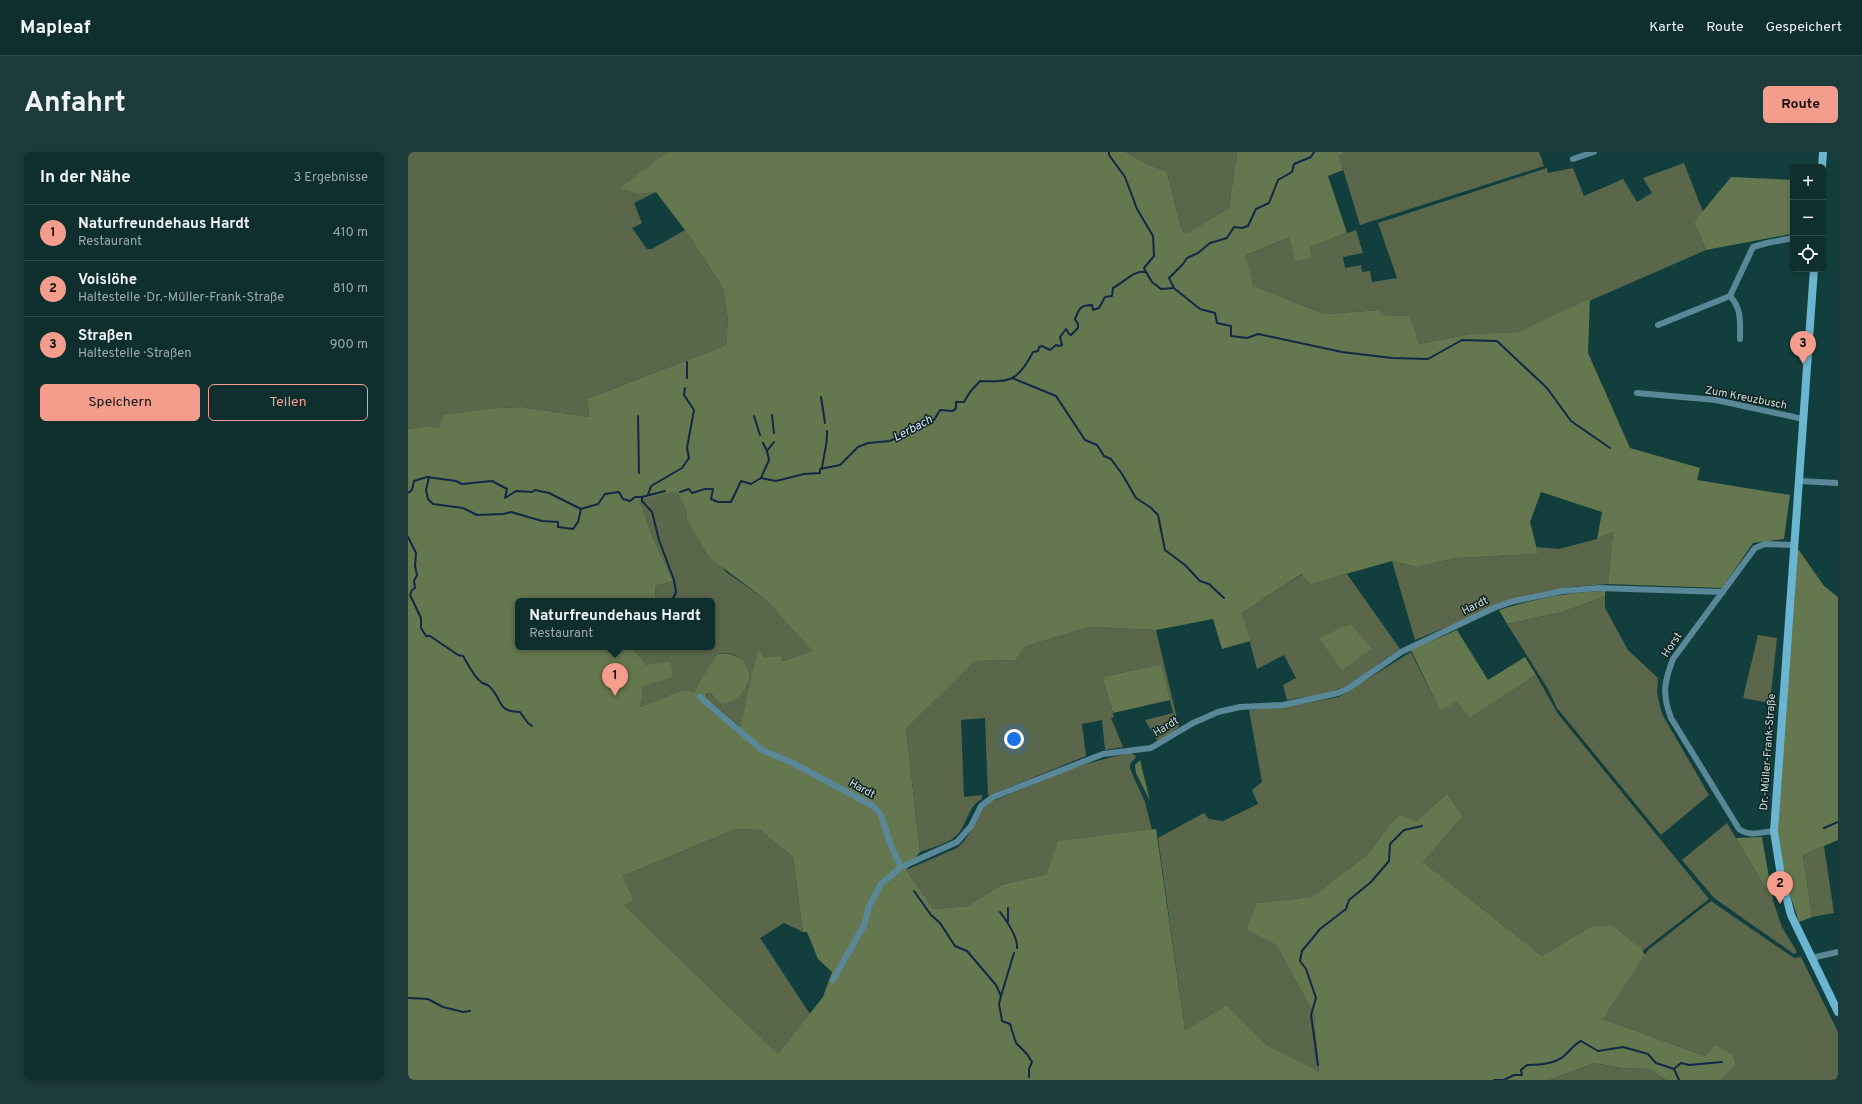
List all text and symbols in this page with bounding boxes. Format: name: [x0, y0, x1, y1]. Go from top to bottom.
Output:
text: Mapleaf: [20, 16, 91, 40]
text: Karte: [1649, 19, 1684, 36]
text: Route: [1706, 19, 1743, 36]
text: Gespeichert: [1765, 19, 1842, 36]
text: Anfahrt: [24, 86, 126, 122]
button: Route: [1763, 86, 1838, 123]
map controls: [1790, 164, 1826, 272]
button: +: [1790, 164, 1826, 200]
text: In der Nähe: [40, 167, 131, 189]
text: 3 Ergebnisse: [293, 170, 368, 186]
button: −: [1790, 200, 1826, 236]
text: Naturfreundehaus Hardt: [78, 215, 250, 234]
text: 1: [50, 225, 56, 241]
text: 410 m: [333, 225, 368, 241]
text: Restaurant: [78, 234, 142, 250]
button: locate: [1790, 236, 1826, 272]
text: Voislöhe: [78, 271, 137, 290]
text: 2: [49, 281, 57, 297]
text: 810 m: [333, 281, 368, 297]
text: Haltestelle · Dr.-Müller-Frank-Straße: [78, 290, 284, 306]
text: Straßen: [78, 327, 133, 346]
pin: 3: [1790, 331, 1816, 364]
text: 3: [49, 337, 57, 353]
text: 900 m: [330, 337, 368, 353]
text: Haltestelle · Straßen: [78, 346, 192, 362]
street label: Zum Kreuzbusch: [1704, 383, 1788, 413]
button: Speichern: [40, 384, 200, 421]
button: Teilen: [208, 384, 368, 421]
water label: Lerbach: [891, 412, 936, 446]
street label: Hardt: [1460, 594, 1490, 618]
popup: [515, 598, 715, 650]
text: Naturfreundehaus Hardt: [529, 607, 701, 626]
text: Restaurant: [529, 626, 593, 642]
street label: Horst: [1659, 630, 1685, 660]
pin: 1: [602, 663, 628, 696]
street label: Dr.-Müller-Frank-Straße: [1757, 693, 1779, 811]
street label: Hardt: [1151, 714, 1181, 740]
your location: [1004, 729, 1024, 749]
street label: Hardt: [847, 776, 877, 802]
pin: 2: [1767, 871, 1793, 904]

